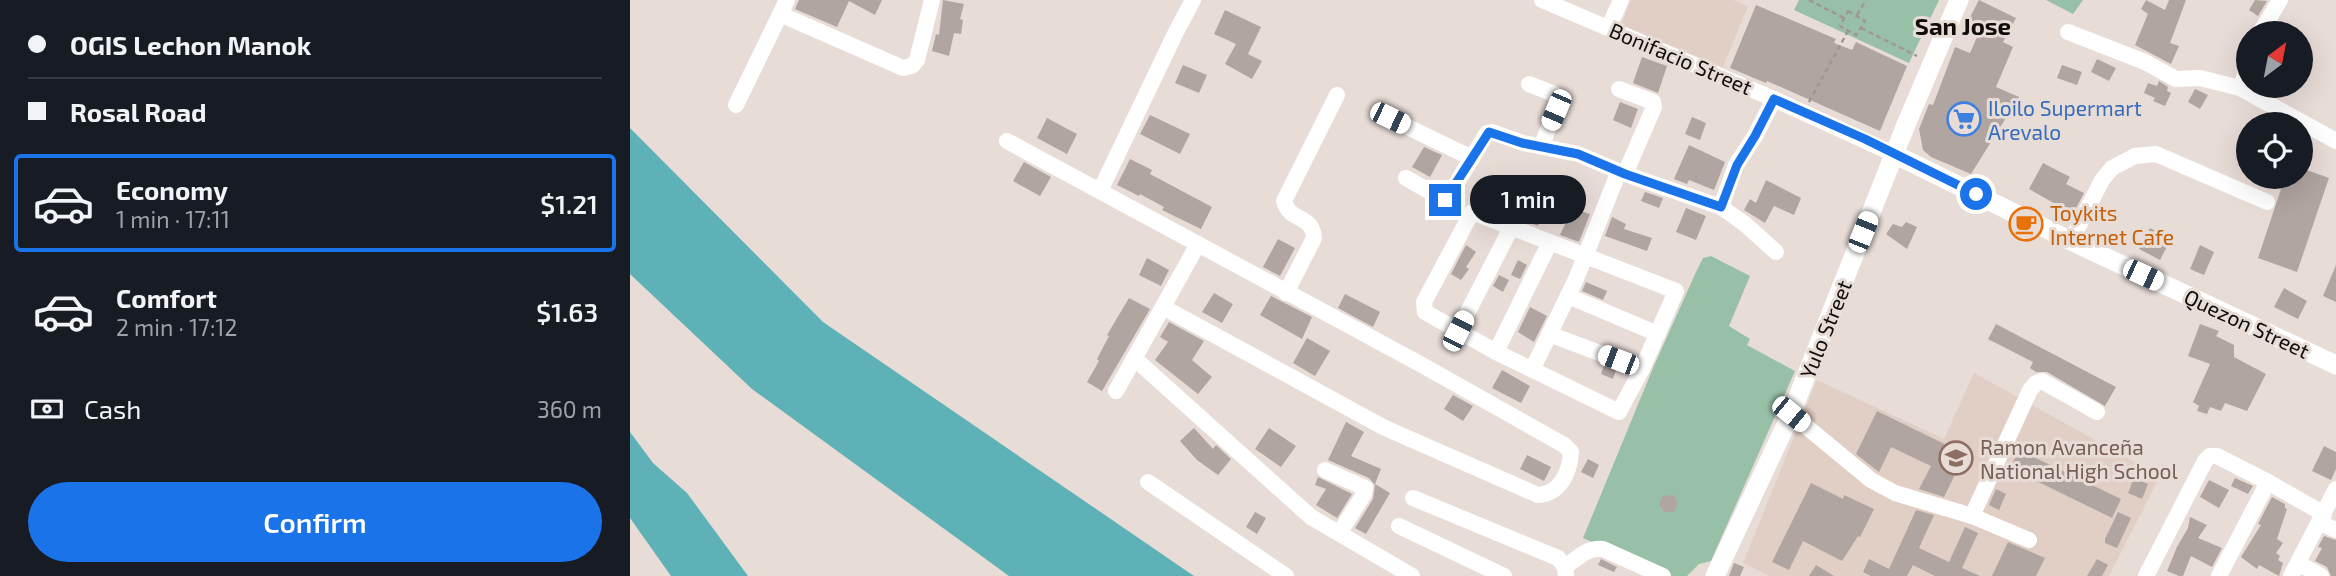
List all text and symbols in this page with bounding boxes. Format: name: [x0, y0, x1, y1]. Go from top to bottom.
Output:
district label: San Jose: [1915, 11, 2011, 40]
street label: Bonifacio Street: [1606, 17, 1756, 99]
north arrow: [2236, 21, 2314, 98]
map controls: [2236, 21, 2313, 189]
text: OGIS Lechon Manok: [70, 29, 311, 60]
car: [1539, 87, 1574, 133]
place label: Iloilo Supermart Arevalo: [1988, 95, 2142, 144]
text: Rosal Road: [70, 96, 207, 127]
car: [1367, 99, 1414, 137]
supermarket icon: Iloilo Supermart Arevalo: [1945, 100, 1983, 138]
button: locate: [2236, 112, 2313, 189]
icon: car: [32, 172, 95, 235]
text: Economy: [116, 174, 228, 205]
callout: 1 min: [1470, 176, 1585, 224]
route start: [1960, 178, 1992, 210]
route end: [1429, 184, 1461, 216]
text: 1 min: [1501, 185, 1555, 213]
text: $1.21: [540, 188, 598, 219]
place label: Toykits Internet Cafe: [2050, 200, 2174, 249]
text: 1 min · 17:11: [116, 205, 230, 233]
cafe icon: Toykits Internet Cafe: [2007, 205, 2045, 243]
car: [1846, 209, 1881, 255]
car: [2120, 257, 2167, 293]
street label: Yulo Street: [1794, 276, 1856, 382]
icon: car: [32, 280, 95, 343]
text: Comfort: [116, 282, 217, 313]
street label: Quezon Street: [2180, 283, 2314, 364]
text: $1.63: [536, 296, 598, 327]
car: [1440, 308, 1477, 354]
text: 2 min · 17:12: [116, 313, 237, 341]
car: [1595, 343, 1642, 377]
icon: cash: [28, 390, 66, 428]
text: Cash: [84, 393, 141, 424]
car: [1769, 393, 1814, 435]
text: 360 m: [537, 395, 602, 423]
place label: Ramon Avanceña National High School: [1980, 434, 2179, 483]
school or university icon: Ramon Avanceña National High School: [1937, 439, 1975, 477]
button: Confirm: [28, 482, 602, 562]

